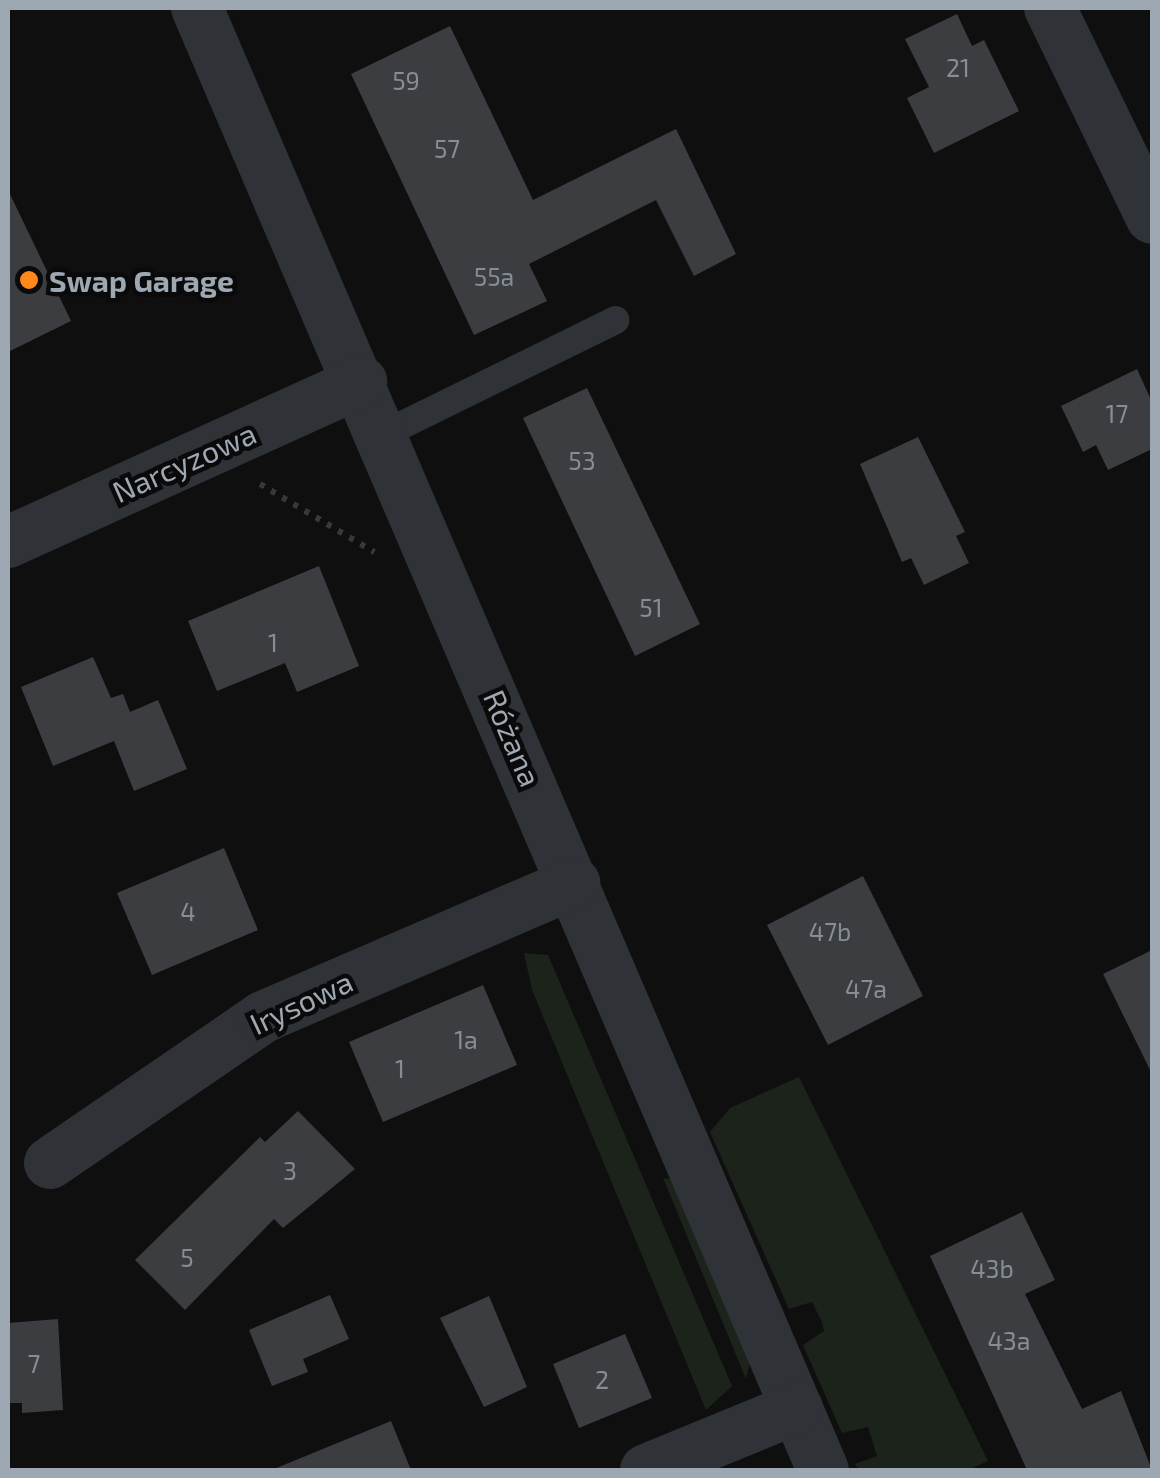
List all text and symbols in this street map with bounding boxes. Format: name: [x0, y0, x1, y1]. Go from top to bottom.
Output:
house number: 21: [946, 52, 970, 82]
house number: 59: [392, 65, 420, 95]
house number: 57: [434, 133, 460, 163]
house number: 55a: [474, 261, 514, 291]
place label: Swap Garage: [49, 262, 234, 298]
marker: Swap Garage: [18, 269, 40, 291]
house number: 17: [1106, 398, 1128, 428]
street label: Narcyzowa: [107, 414, 261, 510]
house number: 53: [568, 445, 596, 475]
house number: 51: [639, 592, 663, 622]
house number: 1: [268, 627, 278, 657]
street label: Różana: [477, 684, 549, 792]
house number: 4: [180, 896, 196, 926]
house number: 47b: [809, 916, 851, 946]
street label: Irysowa: [244, 963, 358, 1041]
house number: 47a: [845, 973, 887, 1003]
house number: 1a: [454, 1024, 478, 1054]
house number: 1: [395, 1053, 405, 1083]
house number: 3: [283, 1155, 297, 1185]
house number: 5: [180, 1242, 194, 1272]
house number: 43b: [970, 1253, 1014, 1283]
house number: 43a: [988, 1325, 1030, 1355]
house number: 7: [28, 1348, 40, 1378]
house number: 2: [595, 1364, 609, 1394]

